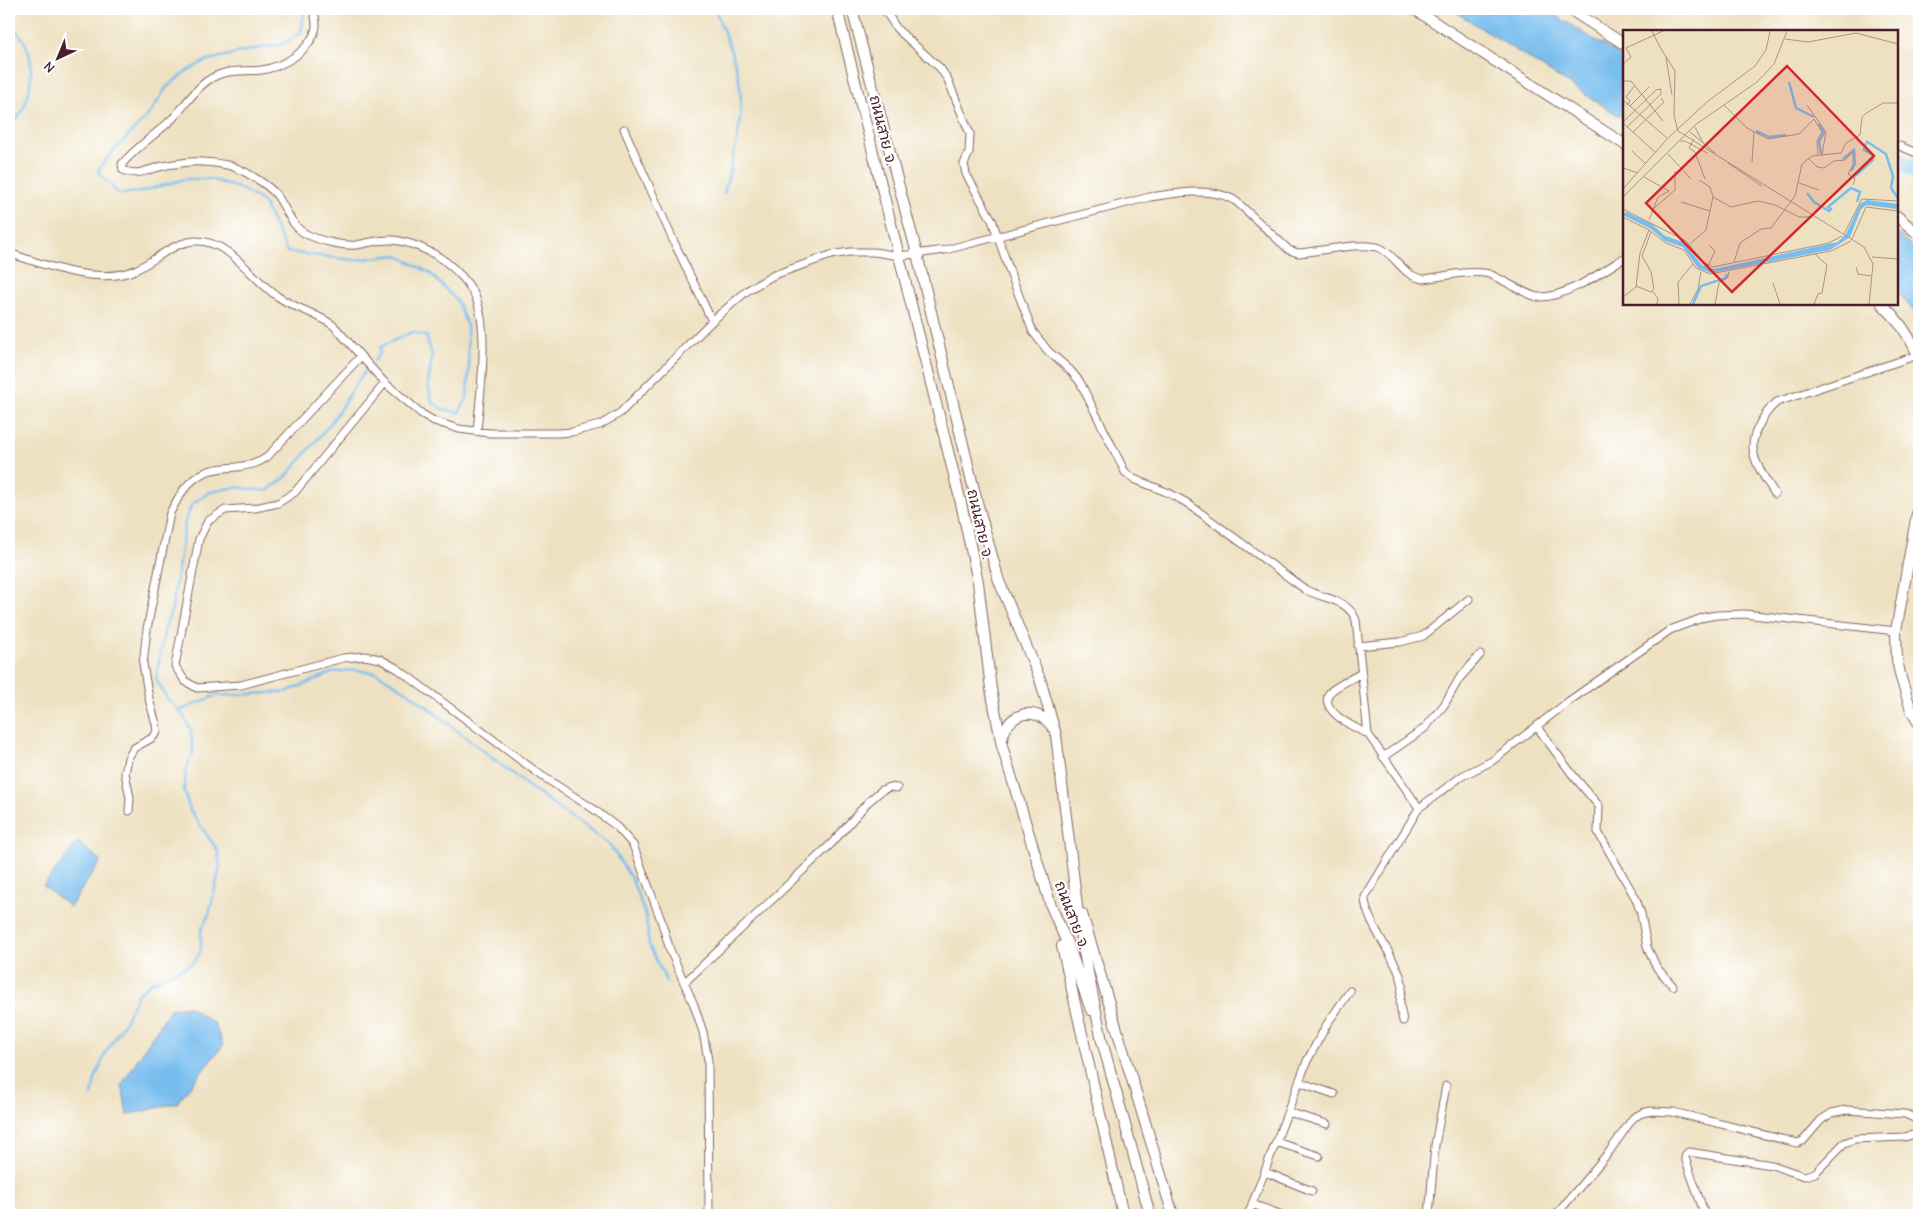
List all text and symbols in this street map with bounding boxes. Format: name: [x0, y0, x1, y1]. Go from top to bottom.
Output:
inset map: [1623, 30, 1898, 305]
north arrow: [32, 32, 82, 82]
text: N: [40, 58, 59, 76]
street label: ถนนสาย จ.: [866, 93, 900, 167]
street label: ถนนสาย จ.: [963, 487, 997, 561]
street label: ถนนสาย จ.: [1051, 879, 1093, 951]

